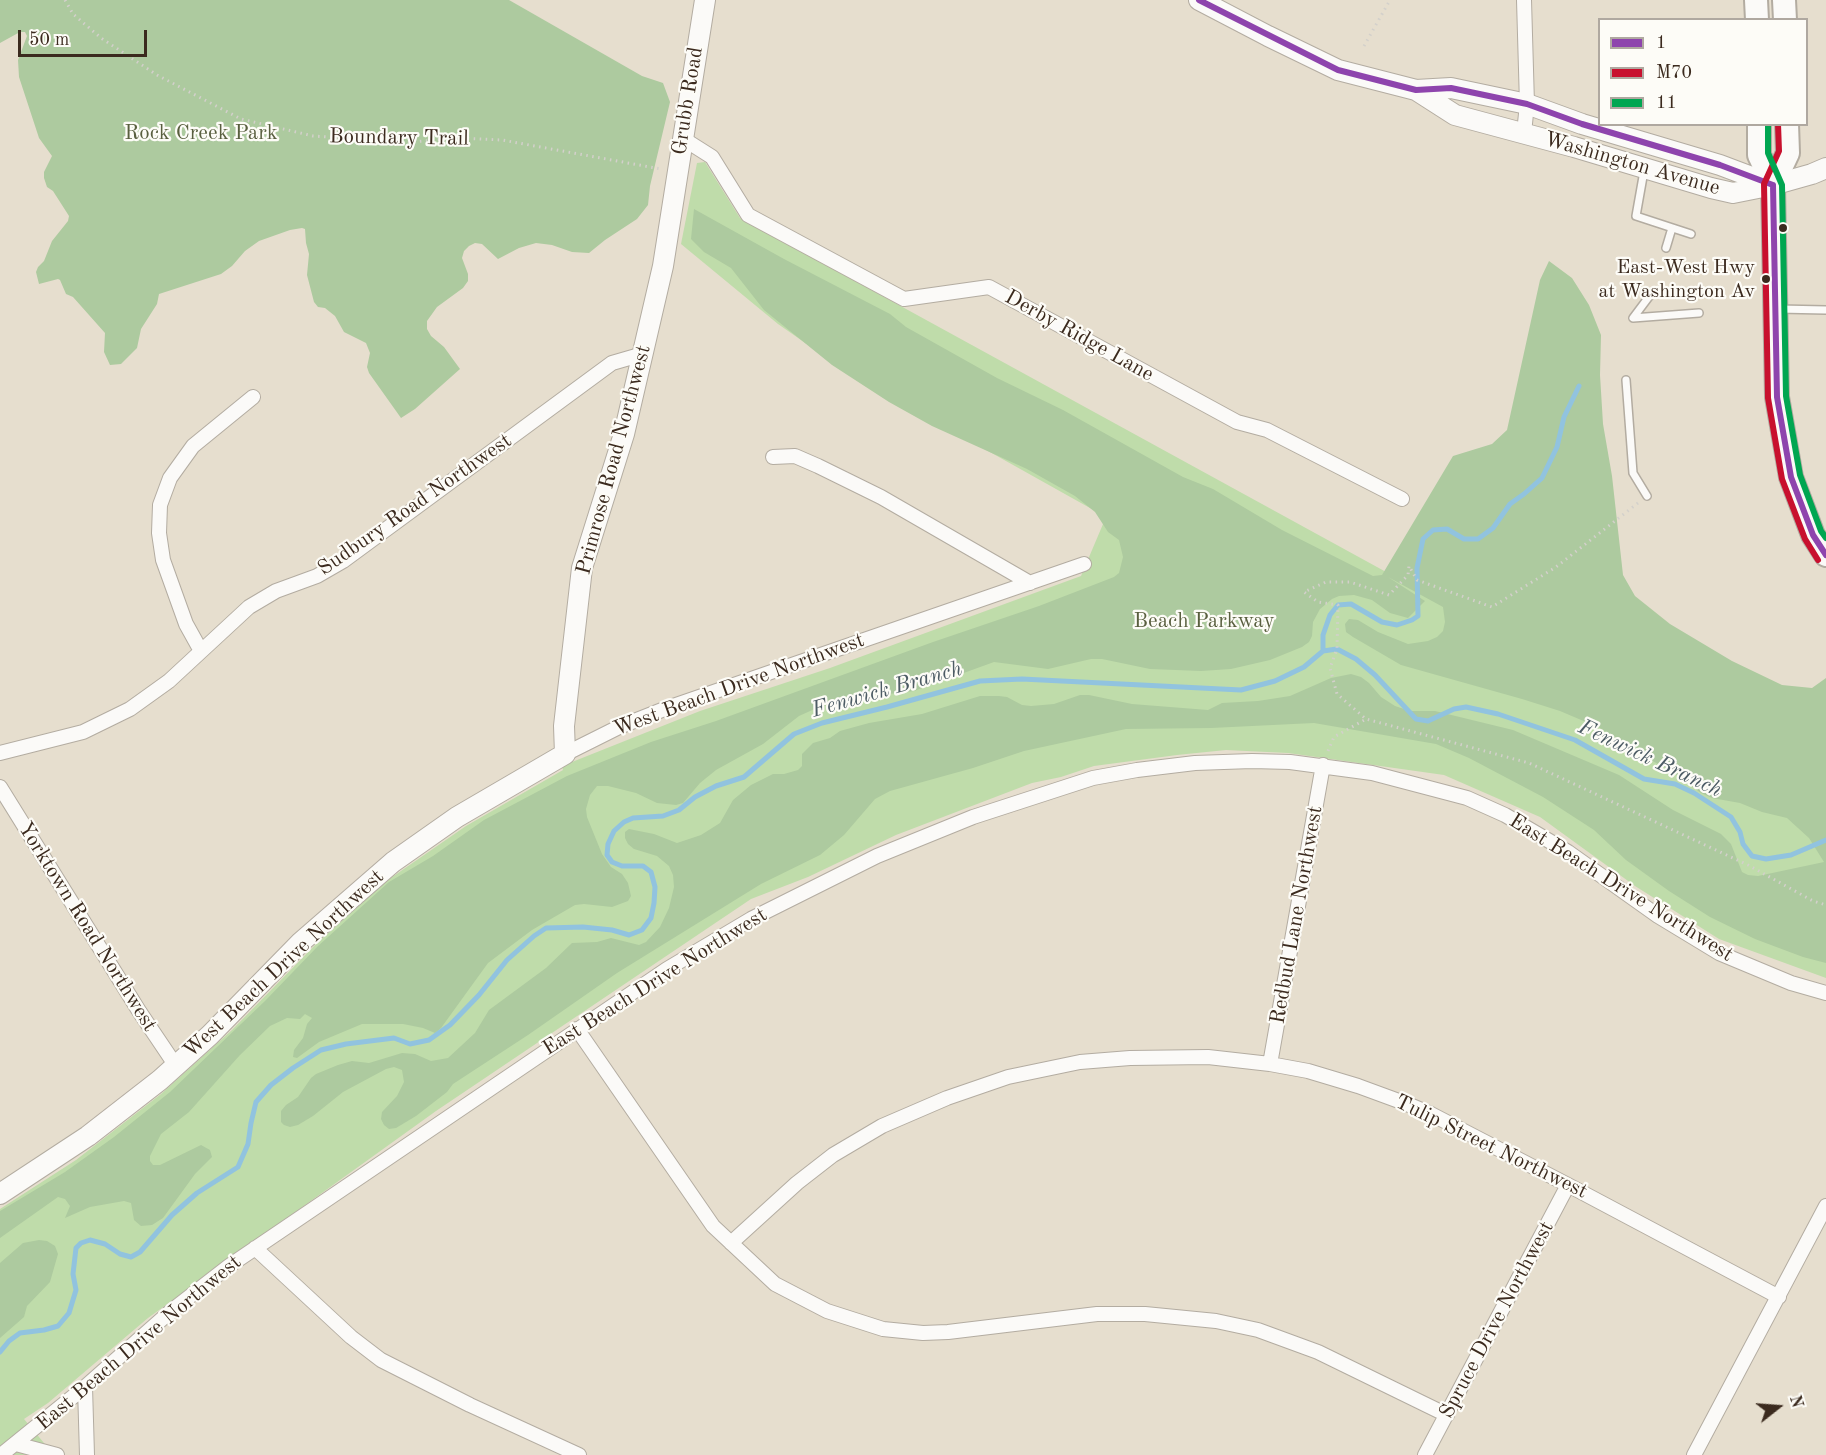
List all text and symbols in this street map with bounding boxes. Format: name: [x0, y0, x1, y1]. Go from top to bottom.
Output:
scale bar: [21, 18, 150, 56]
legend: [1598, 18, 1808, 126]
text: 50 m: [29, 31, 69, 49]
text: 1: [1656, 34, 1666, 52]
street label: Grubb Road: [667, 45, 709, 157]
text: M70: [1656, 64, 1692, 82]
text: 11: [1656, 94, 1677, 112]
park label: Rock Creek Park: [124, 120, 278, 146]
street label: Boundary Trail: [329, 124, 469, 152]
street label: Washington Avenue: [1541, 127, 1723, 201]
unlabelled marker: [1777, 222, 1789, 234]
place label: East-West Hwy at Washington Av: [1598, 256, 1755, 303]
marker: East-West Hwy at Washington Av: [1760, 273, 1772, 285]
street label: Derby Ridge Lane: [1000, 285, 1158, 387]
street label: Primrose Road Northwest: [571, 342, 657, 578]
street label: Sudbury Road Northwest: [313, 428, 517, 582]
park label: Beach Parkway: [1133, 608, 1275, 634]
street label: West Beach Drive Northwest: [610, 628, 868, 742]
water label: Fenwick Branch: [809, 656, 965, 724]
water label: Fenwick Branch: [1574, 714, 1726, 804]
street label: Redbud Lane Northwest: [1265, 804, 1329, 1026]
street label: East Beach Drive Northwest: [1504, 808, 1738, 968]
street label: Yorktown Road Northwest: [12, 817, 162, 1037]
street label: West Beach Drive Northwest: [178, 864, 390, 1064]
street label: East Beach Drive Northwest: [538, 902, 772, 1062]
street label: Tulip Street Northwest: [1391, 1089, 1591, 1205]
street label: Spruce Drive Northwest: [1434, 1217, 1560, 1423]
street label: East Beach Drive Northwest: [31, 1250, 247, 1436]
north arrow: [1748, 1377, 1808, 1437]
text: N: [1786, 1394, 1805, 1410]

